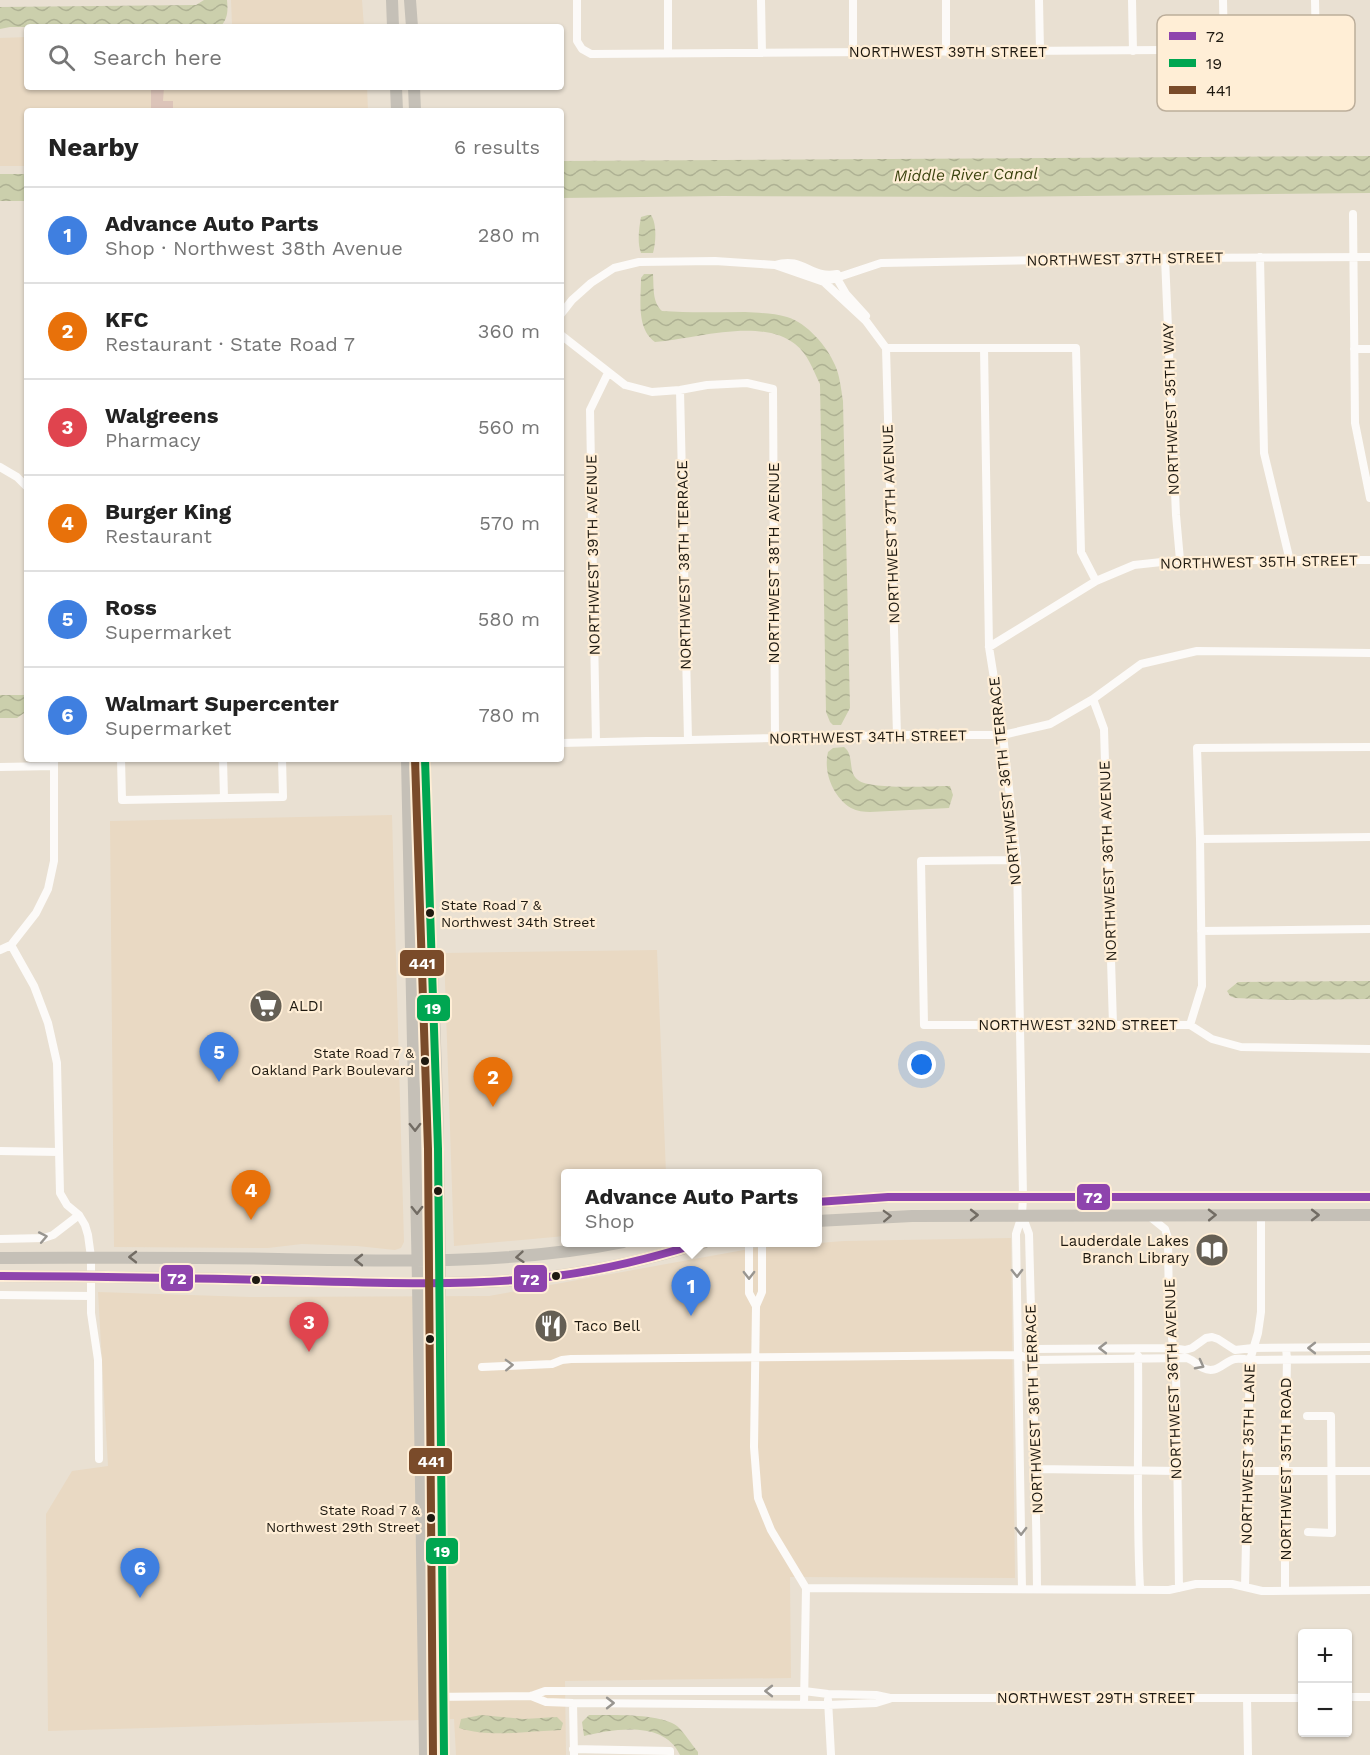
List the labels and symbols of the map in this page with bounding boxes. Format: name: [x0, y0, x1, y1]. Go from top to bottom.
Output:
legend: [1157, 15, 1355, 111]
text: 72: [1206, 27, 1224, 46]
street label: NORTHWEST 39TH STREET: [849, 43, 1047, 61]
text: 19: [1206, 54, 1222, 73]
text: 441: [1206, 81, 1232, 100]
water label: Middle River Canal: [894, 164, 1038, 185]
street label: NORTHWEST 37TH STREET: [1026, 248, 1224, 270]
street label: NORTHWEST 35TH WAY: [1159, 322, 1183, 496]
street label: NORTHWEST 37TH AVENUE: [879, 424, 903, 624]
street label: NORTHWEST 39TH AVENUE: [582, 454, 604, 656]
street label: NORTHWEST 38TH TERRACE: [673, 460, 695, 670]
street label: NORTHWEST 38TH AVENUE: [765, 463, 783, 663]
street label: NORTHWEST 35TH STREET: [1160, 551, 1358, 573]
street label: NORTHWEST 36TH TERRACE: [985, 676, 1025, 886]
street label: NORTHWEST 34TH STREET: [769, 726, 967, 748]
street label: NORTHWEST 36TH AVENUE: [1096, 760, 1120, 962]
place label: State Road 7 & Northwest 34th Street: [441, 897, 595, 930]
marker: State Road 7 & Northwest 34th Street: [424, 907, 436, 919]
line badge: 441: [399, 949, 445, 977]
text: 441: [408, 954, 436, 973]
supermarket icon: ALDI: [248, 988, 284, 1024]
line badge: 19: [416, 994, 451, 1022]
place label: ALDI: [289, 997, 323, 1015]
text: 19: [425, 999, 442, 1018]
street label: NORTHWEST 32ND STREET: [978, 1016, 1178, 1034]
pin: 5: [200, 1032, 238, 1082]
place label: State Road 7 & Oakland Park Boulevard: [251, 1045, 414, 1078]
your location: [907, 1050, 936, 1079]
marker: State Road 7 & Oakland Park Boulevard: [419, 1055, 431, 1067]
pin: 2: [474, 1058, 512, 1107]
one-way arrow: [409, 1123, 421, 1132]
pin: 4: [232, 1170, 270, 1220]
line badge: 72: [1076, 1183, 1111, 1211]
unlabelled marker: [432, 1185, 444, 1197]
text: 72: [1083, 1188, 1103, 1207]
one-way arrow: [410, 1206, 423, 1215]
one-way arrow: [970, 1209, 979, 1222]
one-way arrow: [1207, 1209, 1216, 1221]
one-way arrow: [1311, 1209, 1320, 1221]
one-way arrow: [883, 1210, 892, 1223]
one-way arrow: [38, 1231, 48, 1243]
place label: Lauderdale Lakes Branch Library: [1060, 1232, 1189, 1267]
library icon: Lauderdale Lakes Branch Library: [1194, 1232, 1230, 1268]
one-way arrow: [515, 1250, 524, 1263]
one-way arrow: [128, 1251, 137, 1263]
one-way arrow: [355, 1254, 364, 1266]
line badge: 72: [160, 1264, 194, 1292]
line badge: 72: [513, 1264, 548, 1293]
pin: 1: [672, 1266, 710, 1316]
text: 72: [167, 1269, 187, 1288]
one-way arrow: [1011, 1269, 1023, 1278]
text: 72: [520, 1270, 540, 1289]
unlabelled marker: [550, 1270, 562, 1282]
one-way arrow: [743, 1271, 755, 1280]
unlabelled marker: [250, 1274, 262, 1286]
street label: NORTHWEST 36TH AVENUE: [1161, 1278, 1185, 1480]
pin: 3: [290, 1302, 328, 1352]
street label: NORTHWEST 36TH TERRACE: [1021, 1304, 1047, 1514]
restaurant icon: Taco Bell: [533, 1308, 569, 1344]
place label: Taco Bell: [574, 1317, 641, 1335]
unlabelled marker: [424, 1333, 436, 1345]
one-way arrow: [1098, 1342, 1107, 1354]
one-way arrow: [1307, 1342, 1316, 1354]
one-way arrow: [1194, 1357, 1205, 1369]
one-way arrow: [505, 1359, 514, 1372]
street label: NORTHWEST 35TH LANE: [1237, 1363, 1259, 1545]
street label: NORTHWEST 35TH ROAD: [1277, 1377, 1295, 1561]
line badge: 441: [408, 1447, 453, 1475]
text: 441: [417, 1452, 445, 1471]
place label: State Road 7 & Northwest 29th Street: [266, 1502, 420, 1535]
marker: State Road 7 & Northwest 29th Street: [425, 1512, 437, 1524]
one-way arrow: [1015, 1526, 1027, 1535]
line badge: 19: [425, 1537, 459, 1565]
text: 19: [434, 1542, 451, 1561]
pin: 6: [120, 1548, 160, 1598]
one-way arrow: [765, 1685, 774, 1697]
street label: NORTHWEST 29TH STREET: [997, 1689, 1195, 1707]
one-way arrow: [605, 1697, 614, 1709]

